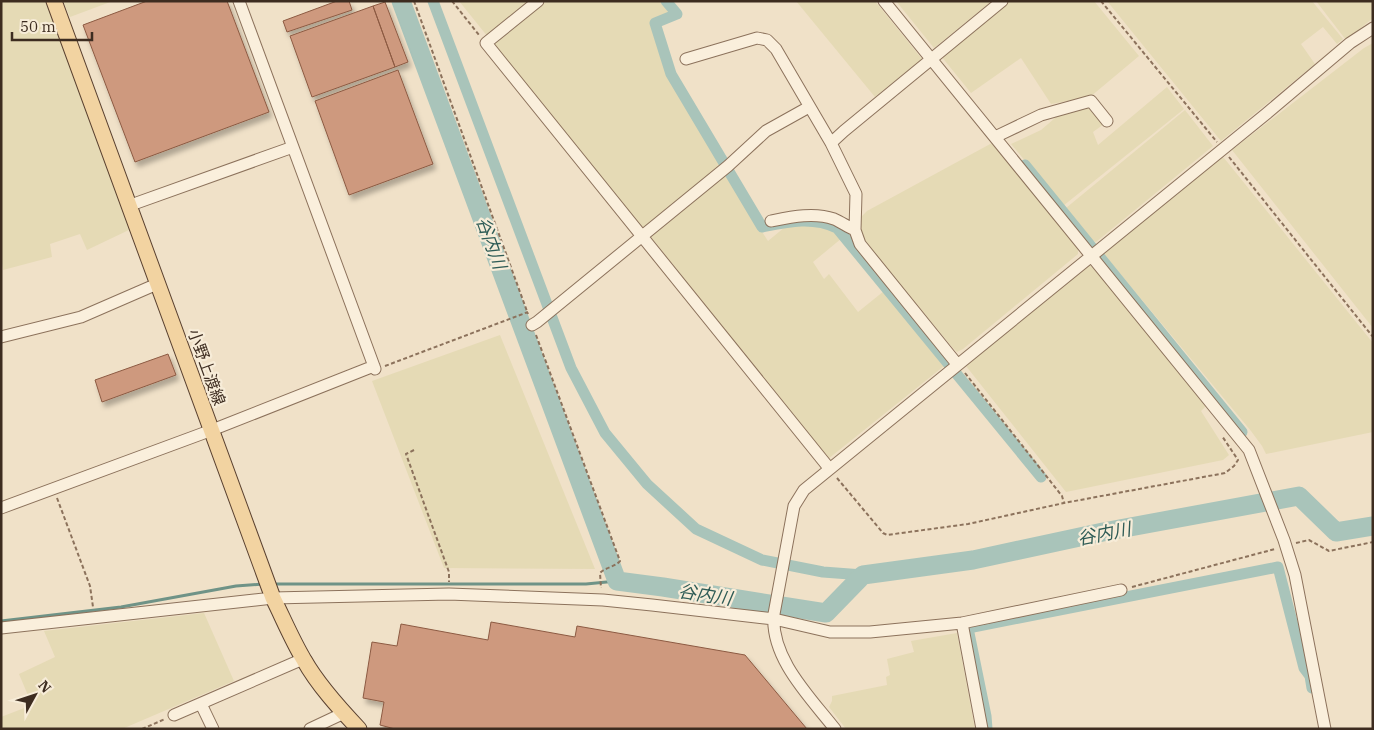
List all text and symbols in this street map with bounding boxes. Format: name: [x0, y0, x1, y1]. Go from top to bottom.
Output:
scale bar: [12, 10, 92, 42]
text: 50 m: [20, 17, 56, 36]
water label: 谷内川: [471, 214, 512, 274]
street label: 小野上渡線: [184, 326, 230, 408]
water label: 谷内川: [1075, 517, 1135, 550]
water label: 谷内川: [677, 579, 736, 610]
north arrow: [10, 670, 60, 720]
text: N: [35, 677, 55, 697]

